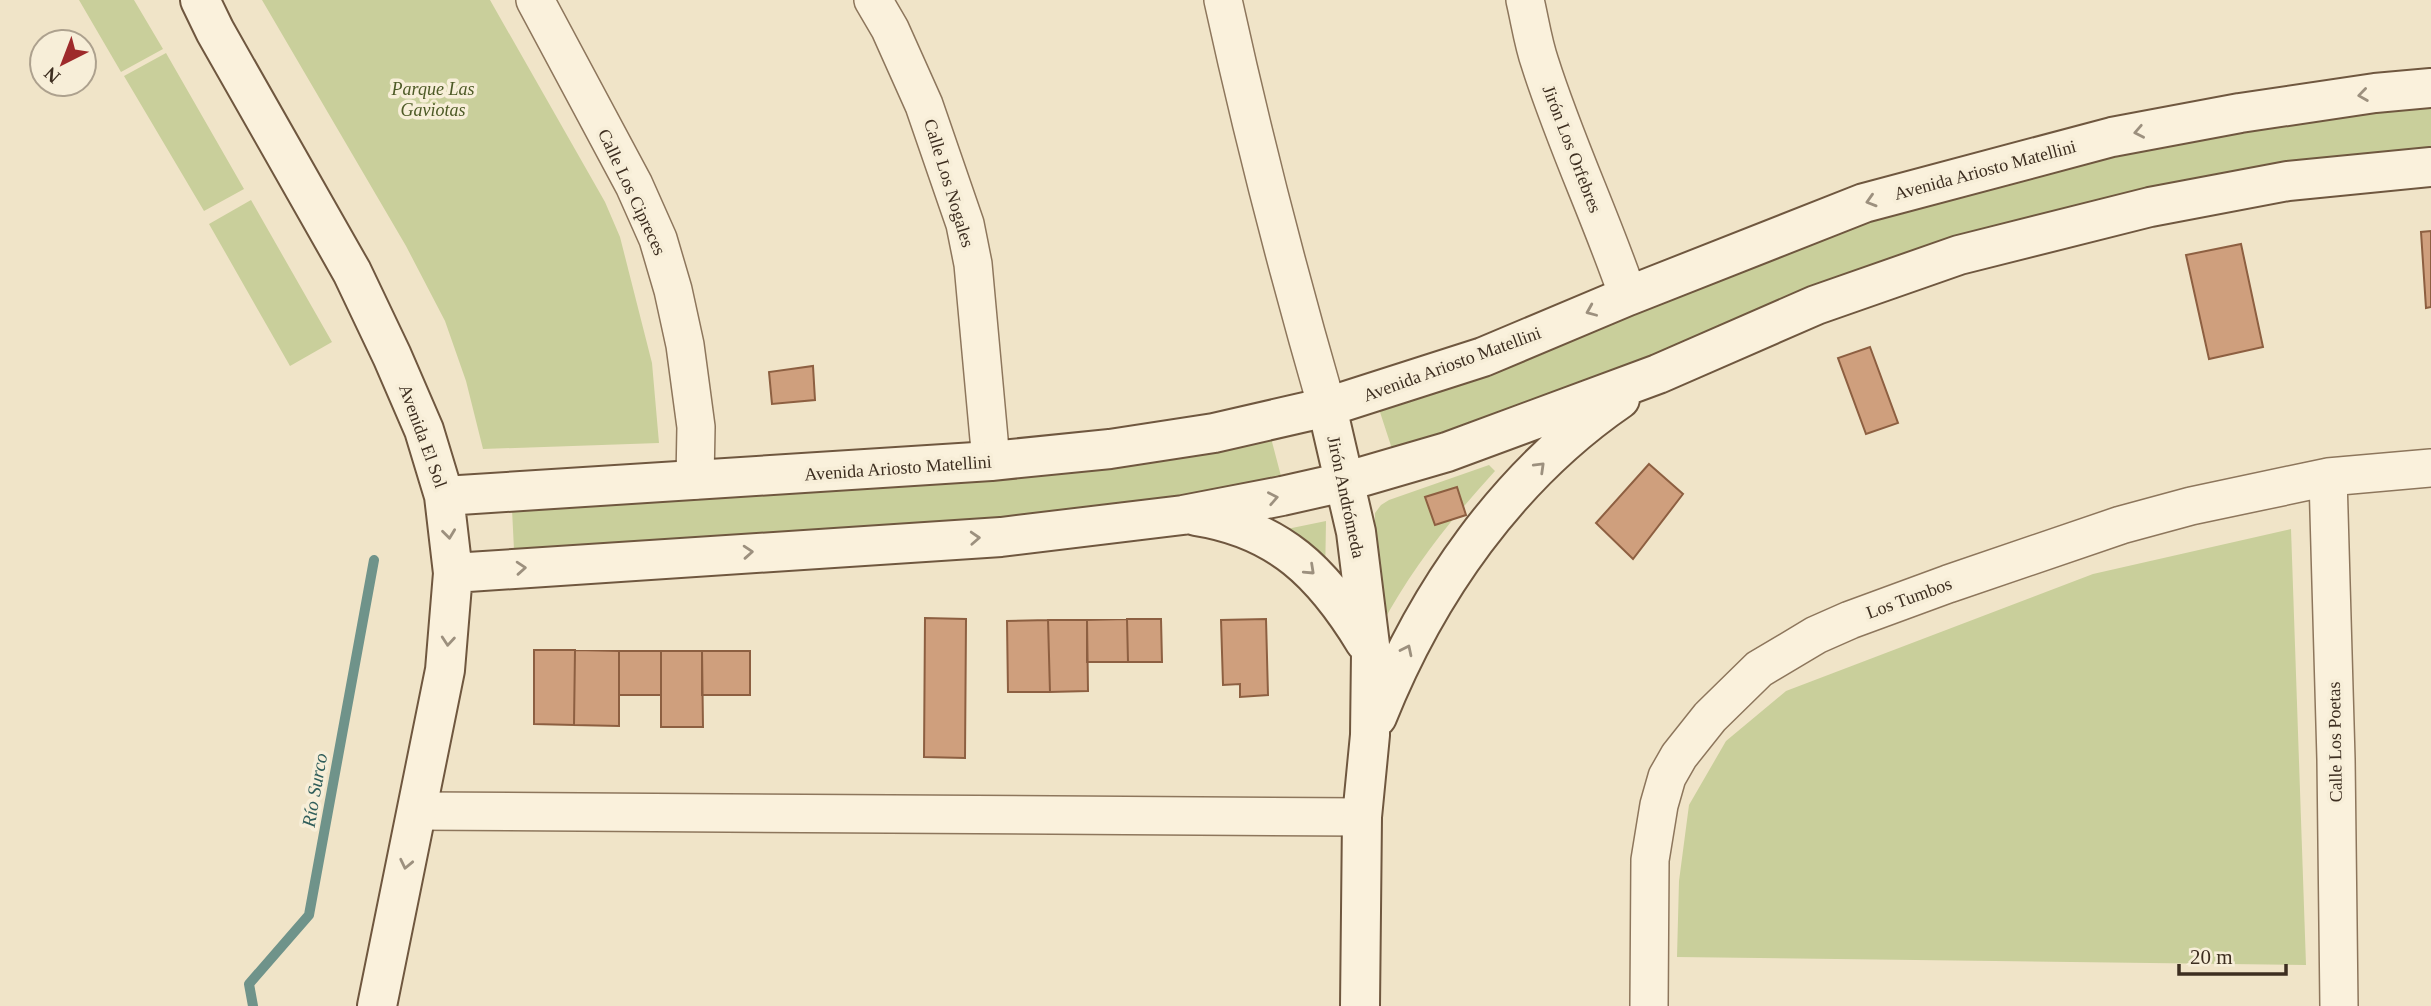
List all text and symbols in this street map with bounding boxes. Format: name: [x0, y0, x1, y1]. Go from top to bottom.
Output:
north arrow: [28, 28, 98, 98]
text: N: [40, 63, 64, 88]
park label: Parque Las Gaviotas: [391, 79, 474, 120]
street label: Jirón Los Orfebres: [1538, 82, 1606, 216]
one-way arrow: [2357, 87, 2369, 102]
street label: Calle Los Nogales: [920, 116, 978, 250]
one-way arrow: [2133, 123, 2145, 138]
street label: Calle Los Cipreces: [594, 126, 670, 258]
street label: Avenida Ariosto Matellini: [1892, 136, 2078, 204]
one-way arrow: [1865, 193, 1877, 208]
one-way arrow: [1586, 303, 1598, 317]
street label: Avenida Ariosto Matellini: [1360, 323, 1544, 405]
street label: Avenida El Sol: [395, 382, 451, 490]
street label: Jirón Andrómeda: [1323, 434, 1369, 560]
street label: Avenida Ariosto Matellini: [804, 451, 992, 485]
one-way arrow: [1532, 462, 1545, 475]
one-way arrow: [1267, 491, 1279, 506]
one-way arrow: [441, 529, 456, 540]
one-way arrow: [970, 531, 981, 546]
one-way arrow: [743, 545, 754, 560]
one-way arrow: [516, 561, 527, 576]
one-way arrow: [1302, 562, 1315, 575]
street label: Los Tumbos: [1864, 573, 1954, 623]
one-way arrow: [441, 636, 456, 647]
one-way arrow: [1398, 645, 1412, 657]
street label: Calle Los Poetas: [2324, 681, 2346, 803]
water label: Río Surco: [297, 751, 331, 830]
one-way arrow: [400, 858, 415, 870]
scale bar: [2179, 932, 2286, 976]
text: 20 m: [2190, 945, 2233, 969]

